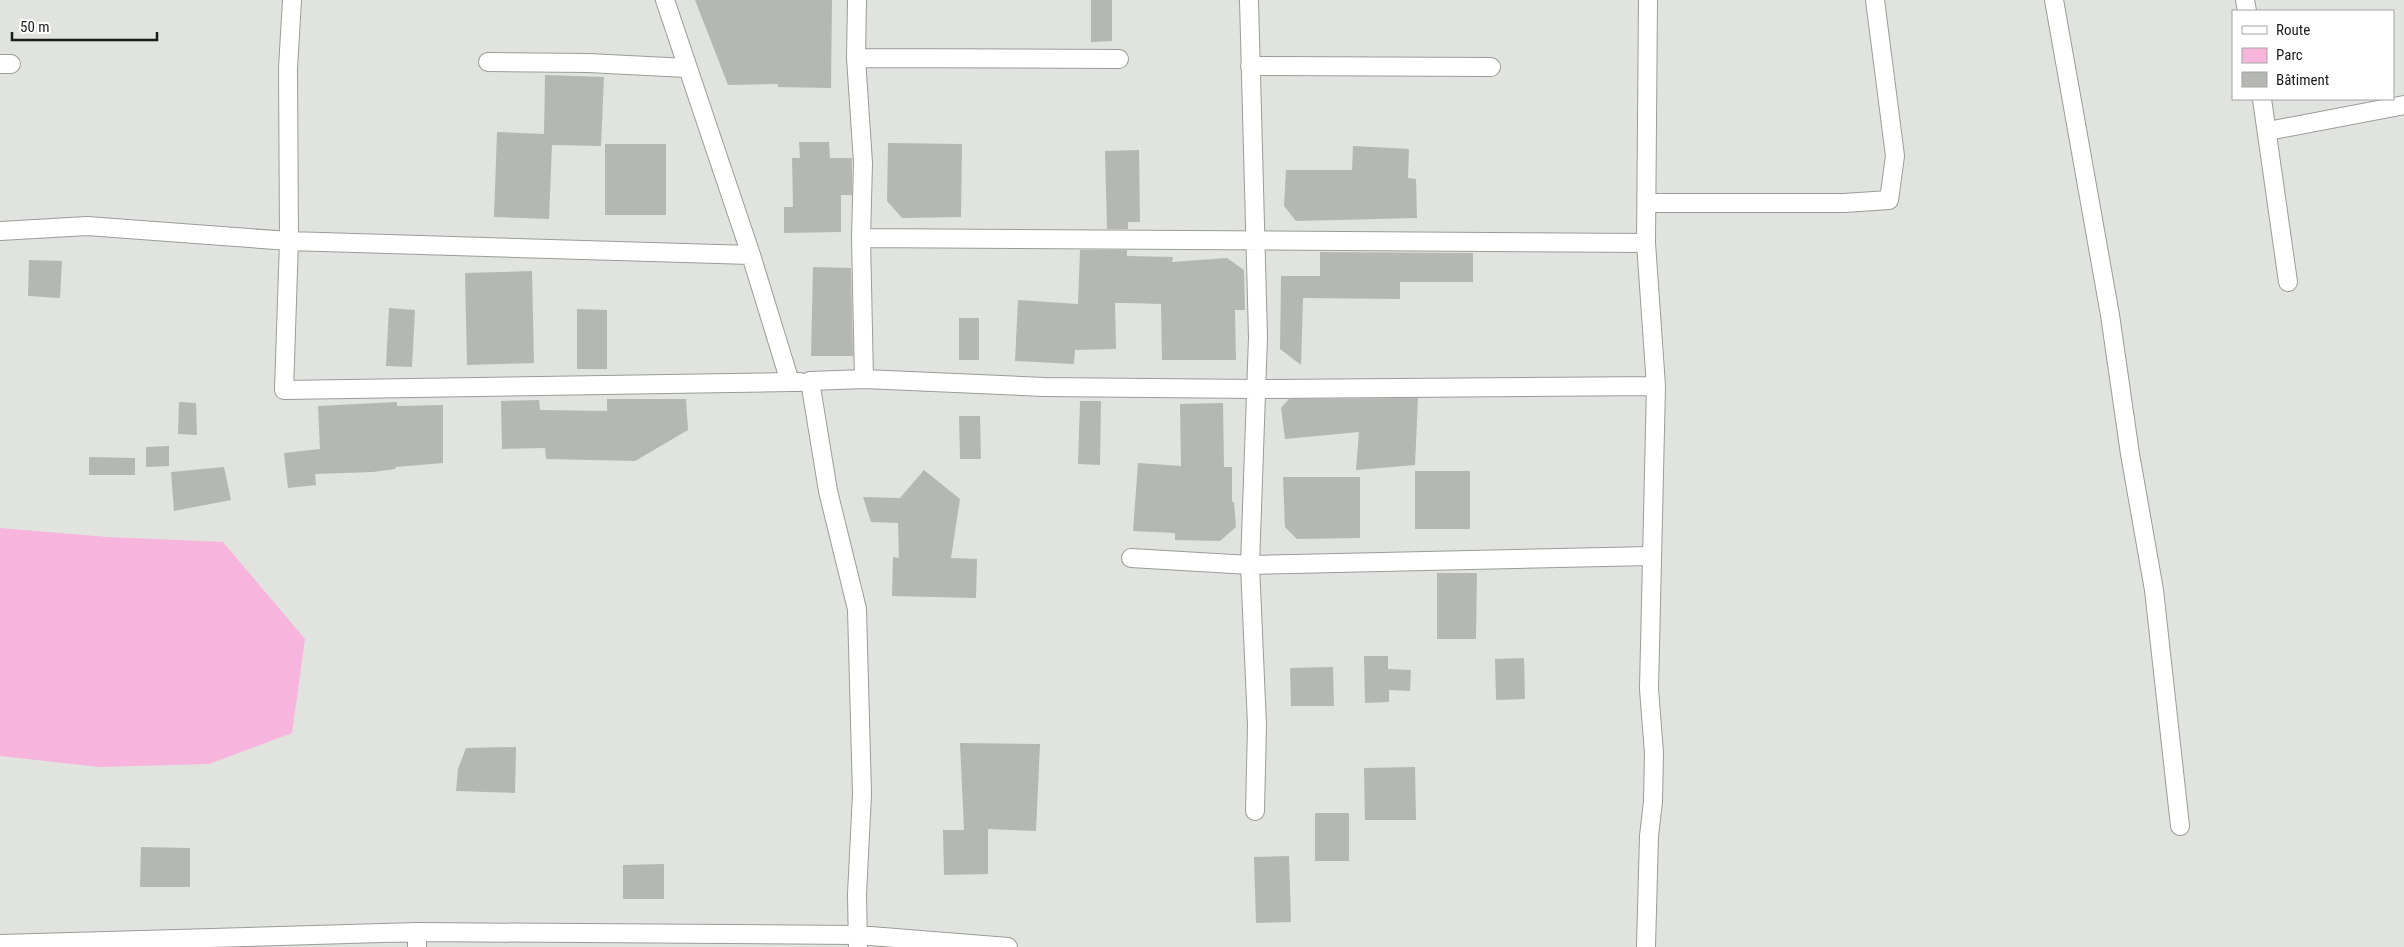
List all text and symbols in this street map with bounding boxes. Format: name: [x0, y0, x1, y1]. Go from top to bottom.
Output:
scale bar: [12, 10, 158, 42]
legend: [2232, 10, 2394, 100]
text: 50 m: [20, 18, 50, 36]
text: Route: [2276, 21, 2310, 39]
text: Parc: [2276, 46, 2303, 64]
text: Bâtiment: [2276, 71, 2329, 89]

